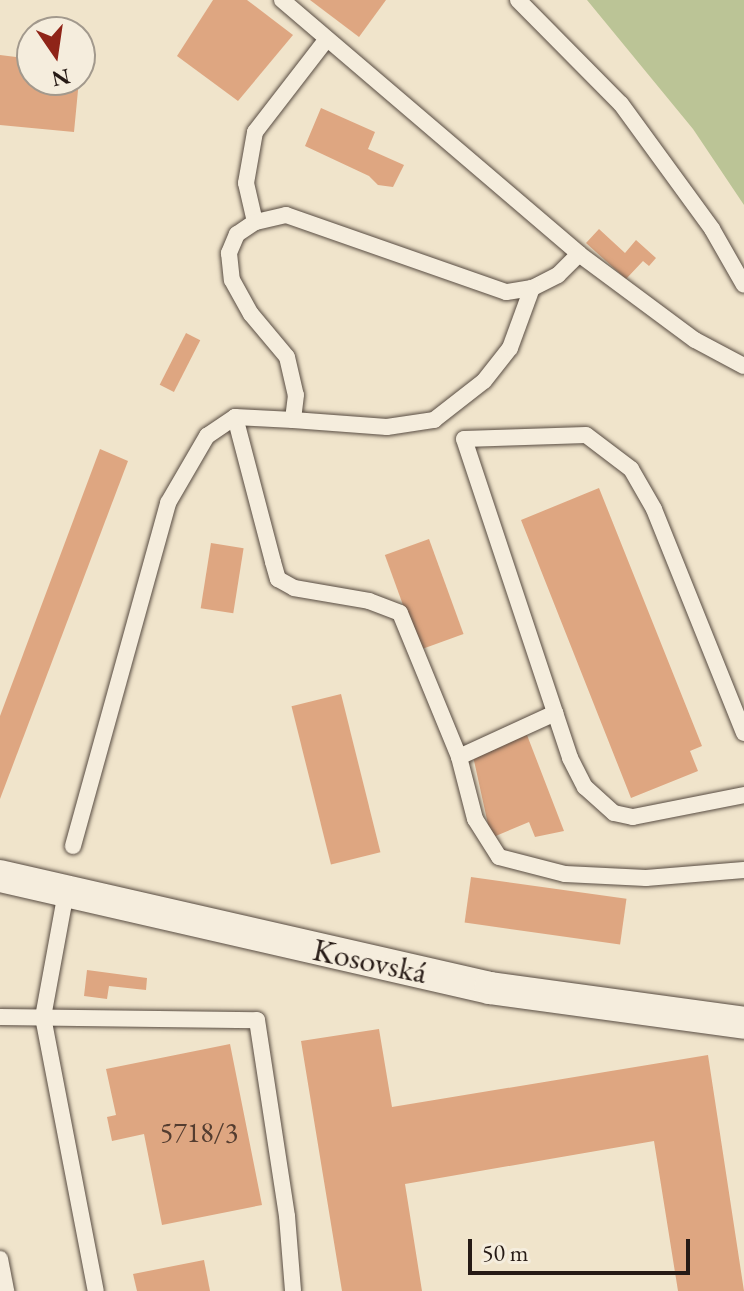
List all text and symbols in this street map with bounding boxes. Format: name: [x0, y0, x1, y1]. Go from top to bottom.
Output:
north arrow: [16, 16, 96, 96]
text: N: [49, 62, 73, 94]
street label: Kosovská: [310, 930, 430, 992]
house number: 5718/3: [160, 1115, 238, 1149]
scale bar: [472, 1223, 694, 1273]
text: 50 m: [482, 1237, 529, 1268]

